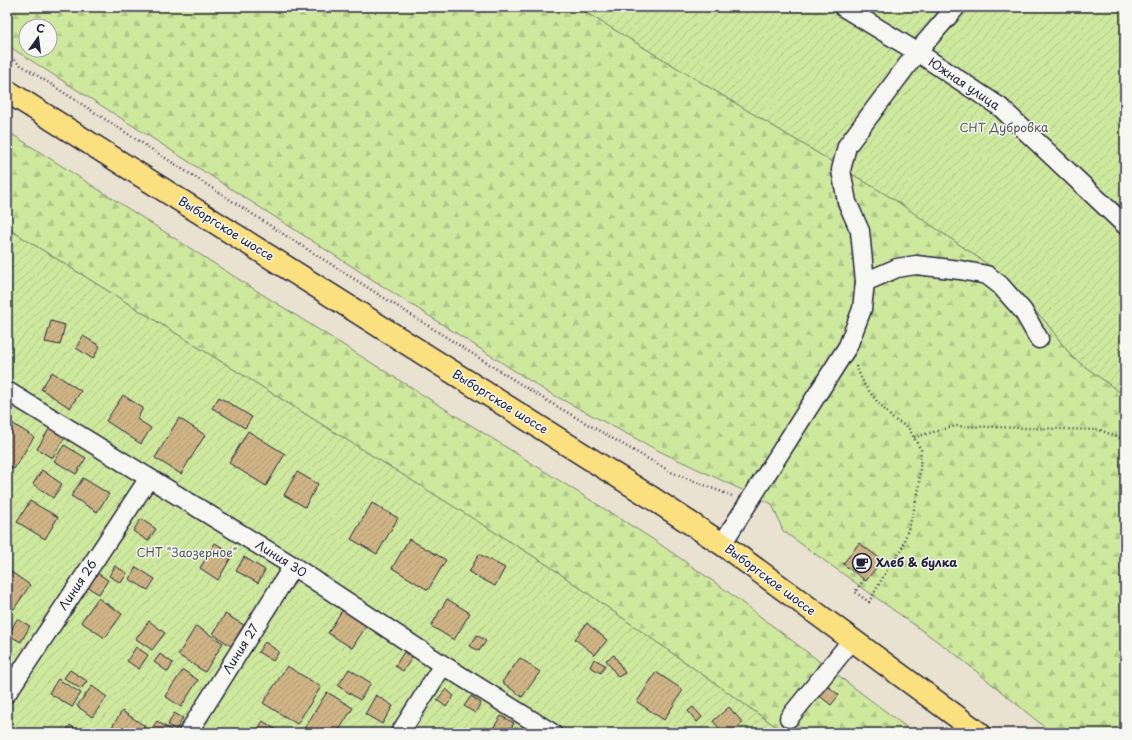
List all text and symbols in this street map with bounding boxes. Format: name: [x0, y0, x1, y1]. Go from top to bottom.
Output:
north arrow: [18, 18, 58, 58]
text: С: [34, 19, 47, 37]
street label: Южная улица: [925, 53, 1004, 114]
park label: СНТ Дубровка: [960, 118, 1049, 136]
street label: Выборгское шоссе: [175, 191, 278, 265]
street label: Выборгское шоссе: [449, 364, 552, 438]
street label: Линия 30: [252, 535, 311, 581]
street label: Выборгское шоссе: [721, 539, 820, 619]
park label: СНТ "Заозерное": [137, 543, 238, 561]
cafe icon: Хлеб & булка: [851, 552, 873, 574]
place label: Хлеб & булка: [876, 553, 957, 571]
street label: Линия 26: [54, 556, 101, 613]
street label: Линия 27: [218, 620, 263, 677]

